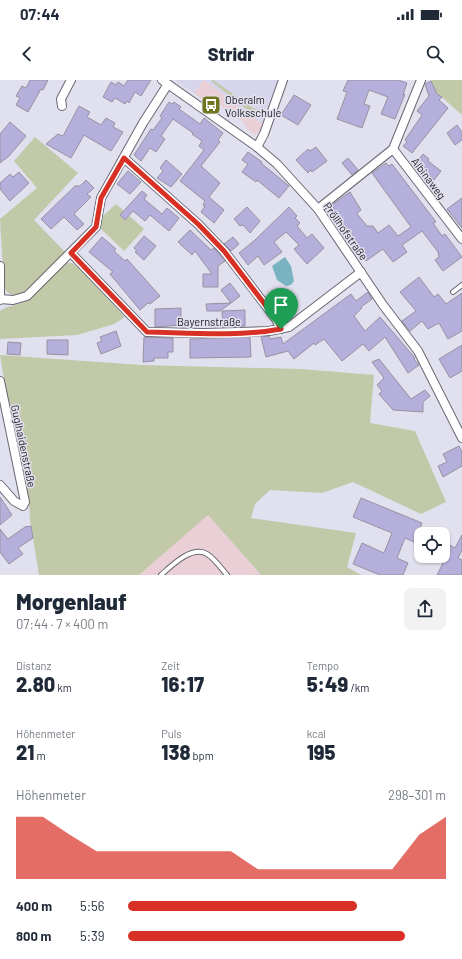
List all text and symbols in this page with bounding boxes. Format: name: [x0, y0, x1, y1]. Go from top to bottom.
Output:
text: 07:44: [20, 5, 60, 23]
icon: back: [16, 43, 38, 65]
text: Stridr: [208, 43, 254, 65]
icon: search: [424, 43, 446, 65]
place label: Oberalm Volksschule: [225, 93, 281, 119]
bus stop icon: Oberalm Volksschule: [200, 94, 222, 116]
street label: Albinaweg: [409, 155, 449, 202]
street label: Pröllhofstraße: [321, 199, 371, 263]
pin: [264, 288, 298, 329]
icon: arrive: [270, 294, 292, 316]
street label: Bayernstraße: [177, 315, 241, 328]
street label: Guglhaidenstraße: [9, 404, 39, 489]
map controls: [414, 527, 450, 563]
button: locate: [414, 527, 450, 563]
text: Morgenlauf: [16, 588, 127, 614]
button: share: [404, 588, 446, 630]
text: 07:44 · 7 × 400 m: [16, 616, 108, 632]
text: Distanz: [16, 659, 51, 672]
text: Zeit: [161, 659, 180, 672]
text: Tempo: [307, 659, 339, 672]
text: 2.80: [16, 672, 55, 696]
text: 16:17: [161, 672, 204, 696]
text: 5:49: [307, 672, 348, 696]
text: km: [55, 681, 72, 694]
text: /km: [348, 681, 369, 694]
text: Höhenmeter: [16, 727, 75, 740]
text: Puls: [161, 727, 182, 740]
text: kcal: [307, 727, 326, 740]
text: 21: [16, 740, 34, 764]
text: 138: [161, 740, 190, 764]
text: 195: [307, 740, 335, 764]
text: m: [34, 749, 46, 762]
text: bpm: [190, 749, 214, 762]
text: Höhenmeter: [16, 787, 86, 803]
text: 298–301 m: [388, 787, 446, 803]
text: 400 m: [16, 898, 52, 914]
text: 5:56: [80, 898, 104, 914]
text: 800 m: [16, 928, 51, 944]
text: 5:39: [80, 928, 105, 944]

